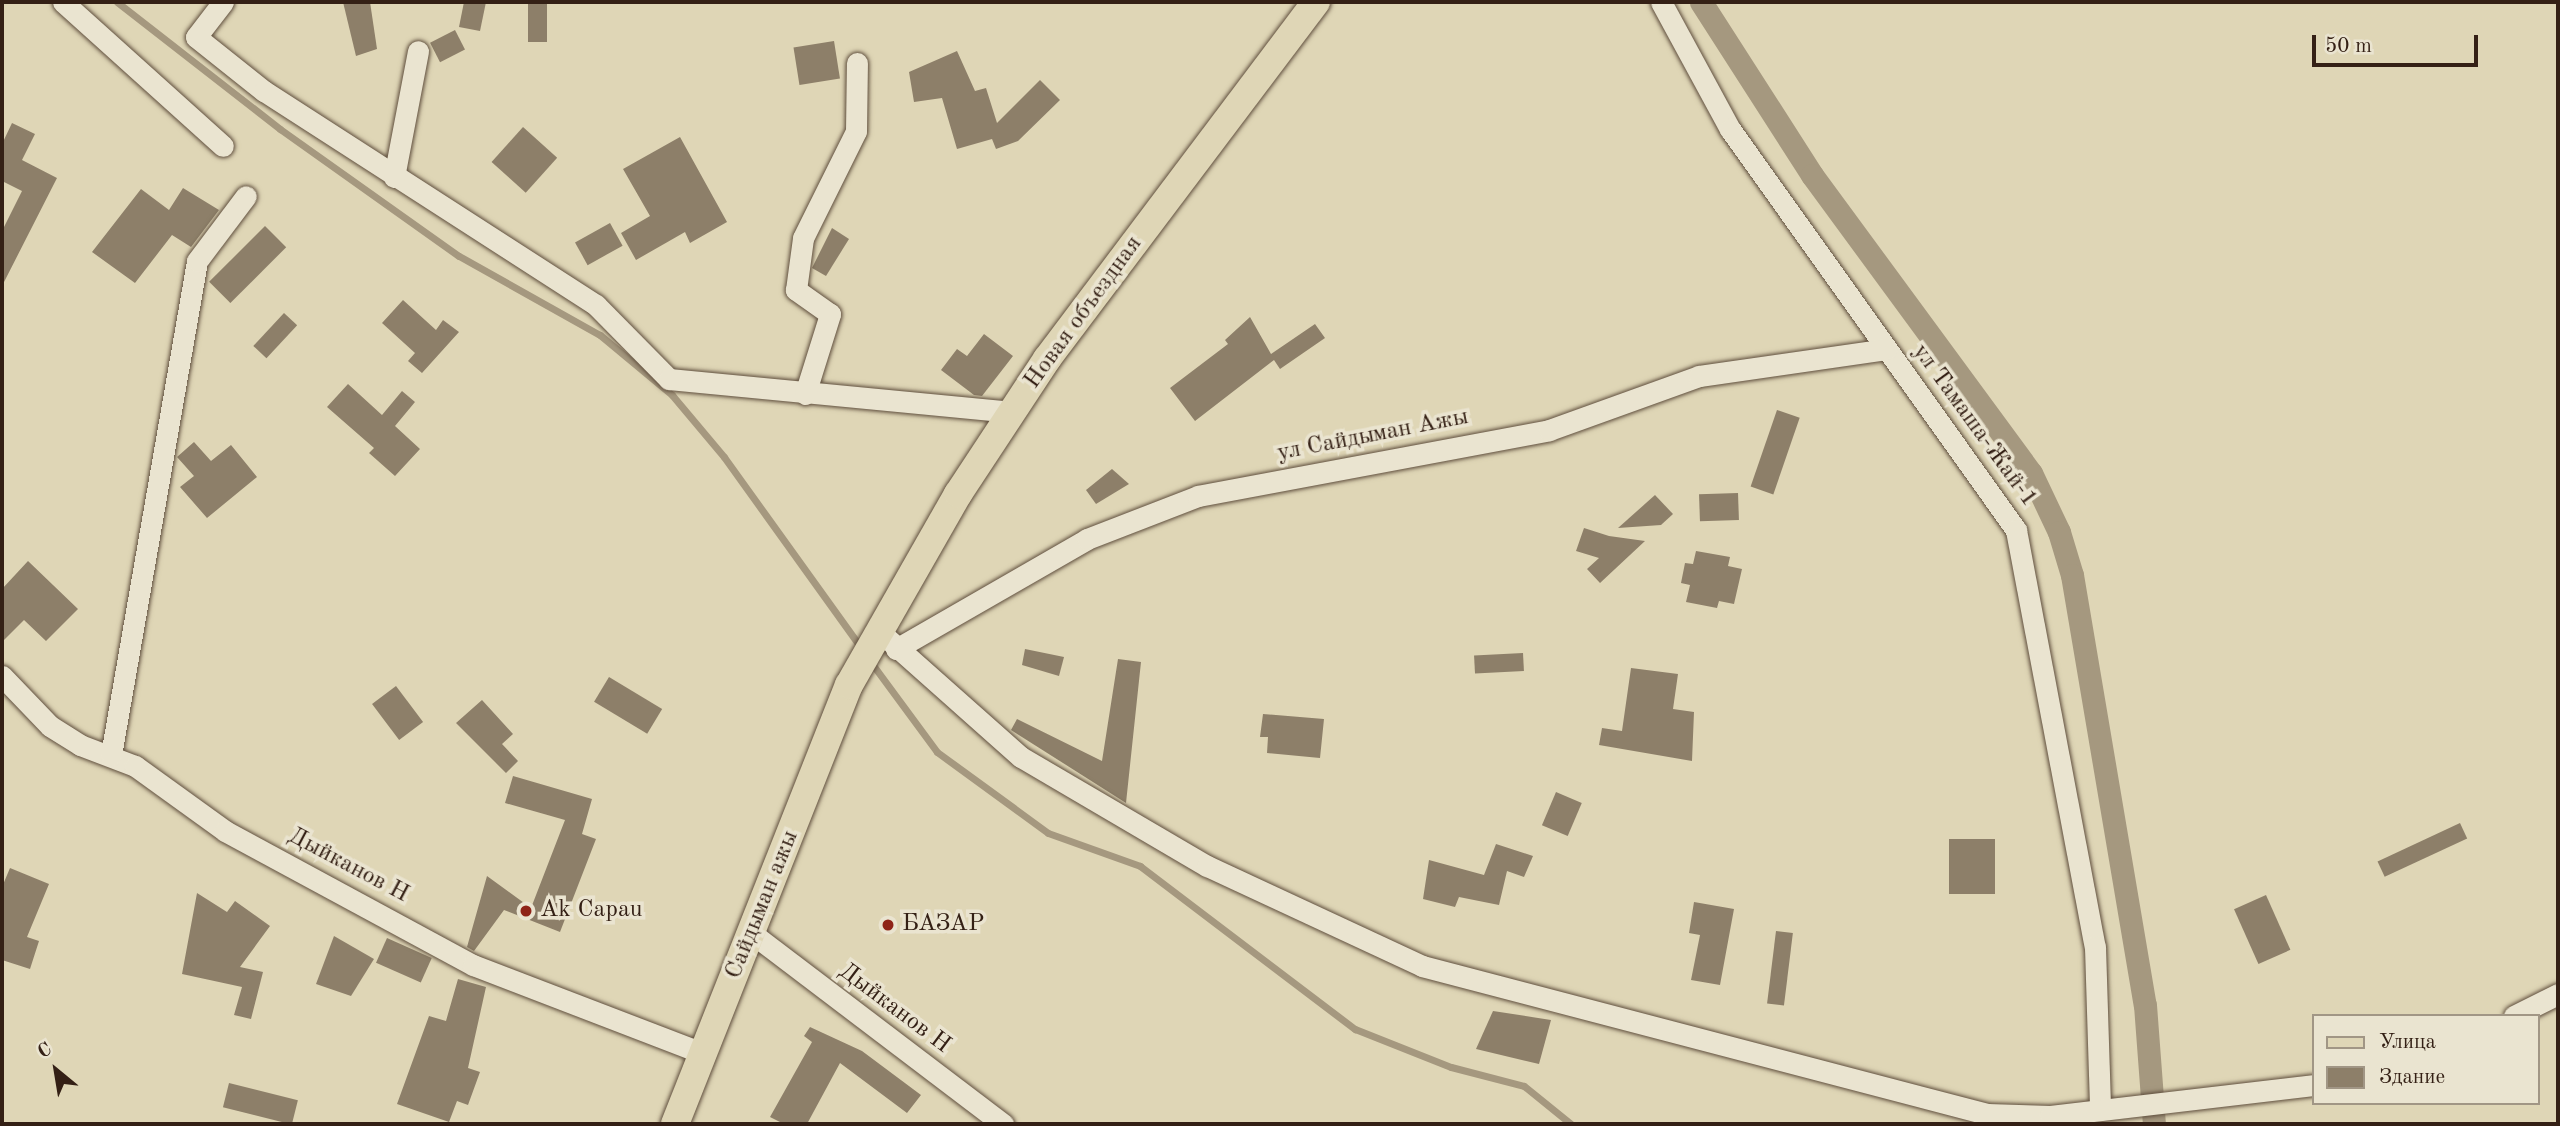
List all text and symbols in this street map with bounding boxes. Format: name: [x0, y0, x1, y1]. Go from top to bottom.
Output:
scale bar: [2315, 21, 2481, 65]
text: 50 m: [2325, 36, 2372, 57]
street label: Новая объездная: [1019, 231, 1149, 395]
street label: ул Тамаша-Жай-1: [1905, 339, 2043, 513]
street label: ул Сайдыман Ажы: [1275, 403, 1471, 469]
street label: Дыйканов Н: [283, 822, 413, 910]
street label: Сайдыман ажы: [720, 827, 806, 983]
place label: Ak Capau: [540, 897, 643, 925]
marker: Ak Capau: [518, 903, 534, 919]
place label: БАЗАР: [902, 911, 984, 939]
marker: БАЗАР: [880, 917, 896, 933]
street label: Дыйканов Н: [832, 958, 956, 1060]
legend: [2312, 1014, 2539, 1105]
text: Улица: [2379, 1032, 2436, 1053]
north arrow: [21, 1035, 91, 1105]
text: С: [35, 1040, 55, 1063]
text: Здание: [2379, 1067, 2445, 1088]

